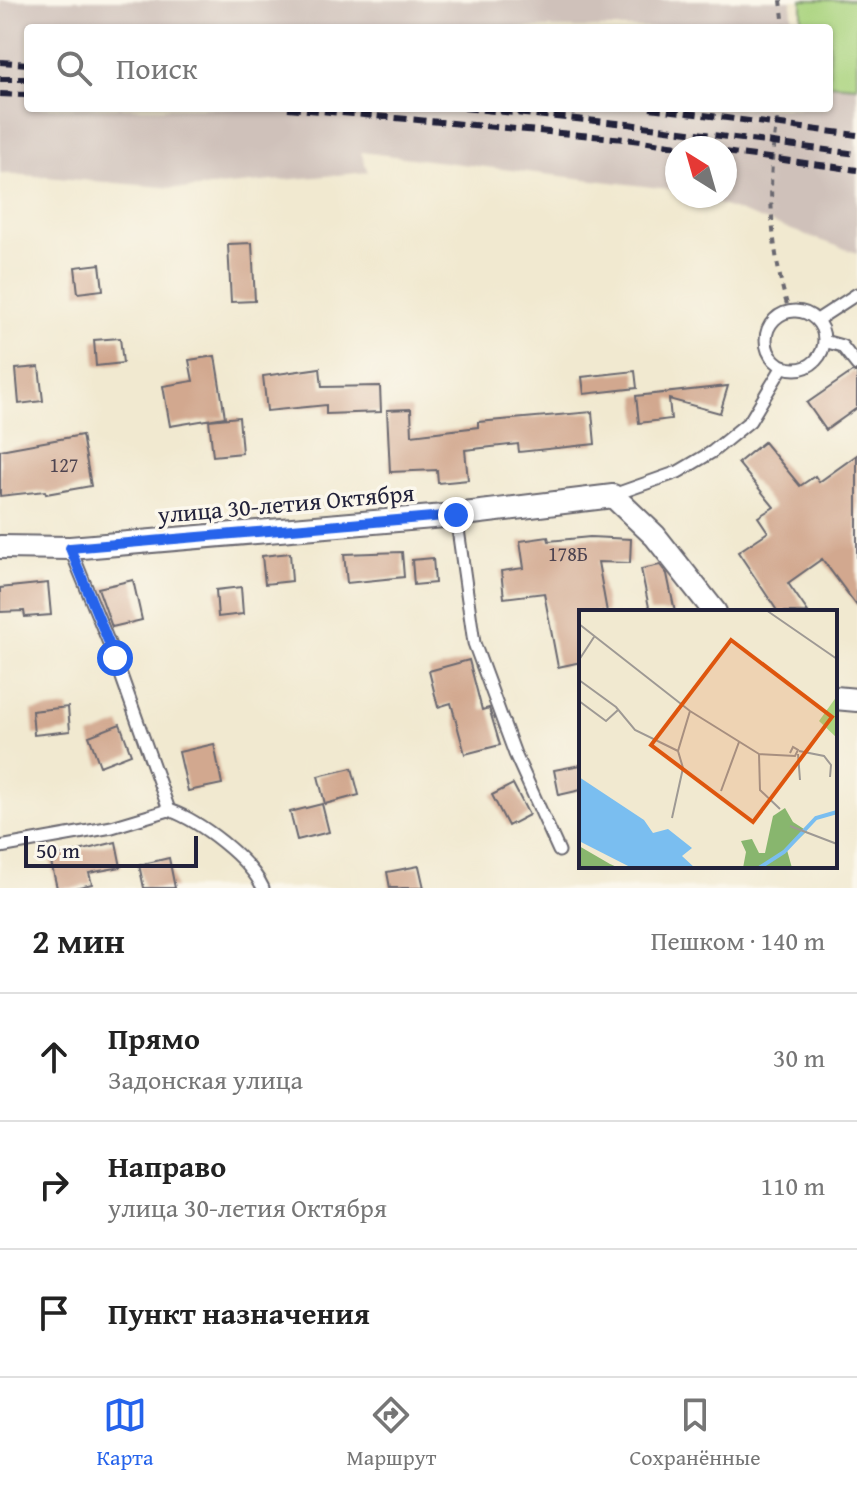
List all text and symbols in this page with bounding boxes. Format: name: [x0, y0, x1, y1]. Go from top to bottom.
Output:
search box: [24, 24, 833, 112]
icon: search: [52, 46, 96, 90]
text: Поиск: [116, 46, 198, 90]
north arrow: [665, 136, 737, 208]
house number: 127: [50, 450, 78, 479]
street label: улица 30-летия Октября: [155, 475, 416, 532]
route end: [438, 497, 474, 533]
house number: 178Б: [548, 539, 588, 568]
inset map: [579, 610, 837, 868]
route start: [97, 640, 133, 676]
scale bar: [24, 832, 198, 868]
text: 50 m: [36, 834, 80, 866]
text: 2 мин: [32, 916, 125, 965]
text: Пешком · 140 m: [651, 921, 825, 960]
text: Прямо: [108, 1016, 200, 1060]
icon: ahead: [32, 1035, 76, 1079]
text: 30 m: [773, 1038, 825, 1077]
text: Задонская улица: [108, 1060, 303, 1099]
text: Направо: [108, 1144, 226, 1188]
icon: right: [32, 1163, 76, 1207]
text: 110 m: [760, 1166, 825, 1205]
text: улица 30-летия Октября: [108, 1188, 387, 1227]
icon: arrive: [32, 1291, 76, 1335]
text: Пункт назначения: [108, 1291, 370, 1335]
tab: Карта: [96, 1393, 153, 1473]
tab: Маршрут: [346, 1393, 436, 1473]
tab: Сохранённые: [629, 1393, 760, 1473]

